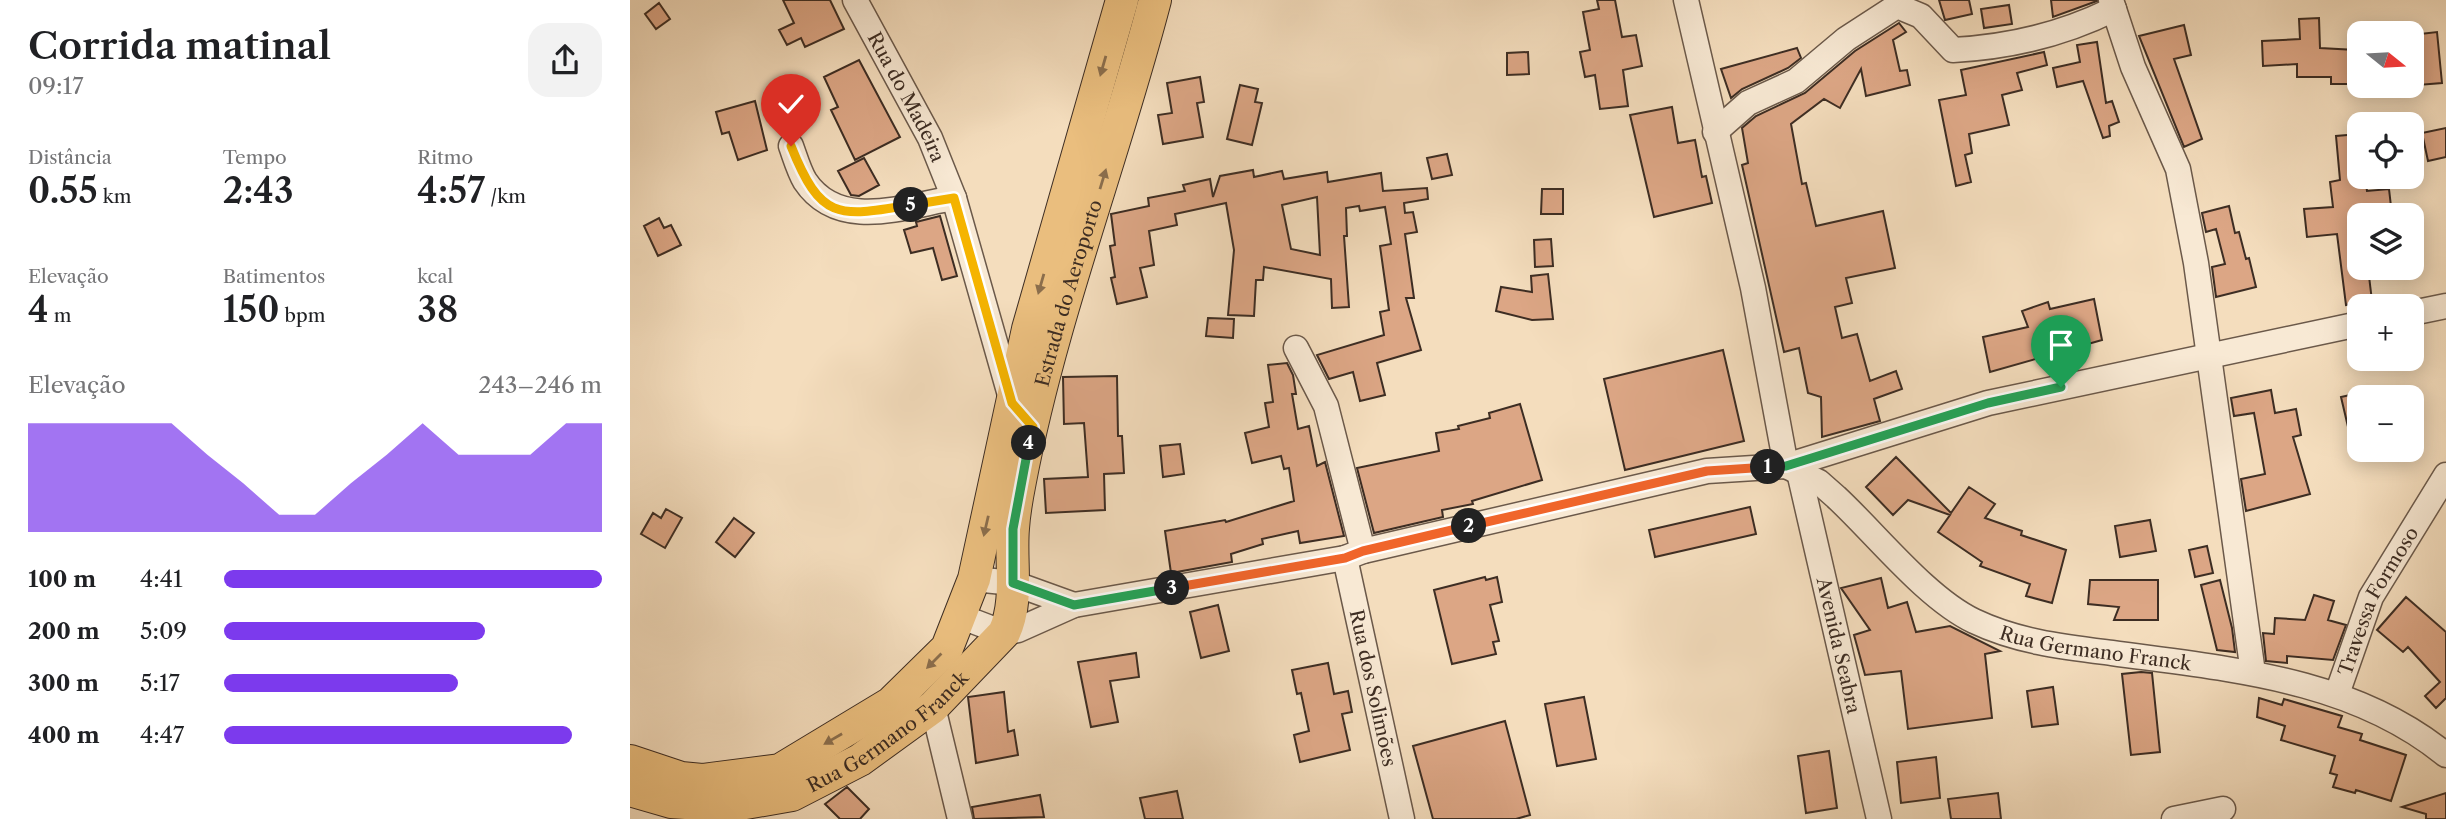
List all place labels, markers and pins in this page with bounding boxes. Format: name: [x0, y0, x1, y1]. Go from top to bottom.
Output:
pin: [761, 74, 821, 146]
pin: 5: [894, 188, 928, 222]
pin: [2031, 315, 2091, 387]
pin: 4: [1012, 426, 1046, 460]
pin: 1: [1750, 449, 1786, 484]
pin: 2: [1452, 508, 1486, 544]
pin: 3: [1154, 570, 1190, 606]

